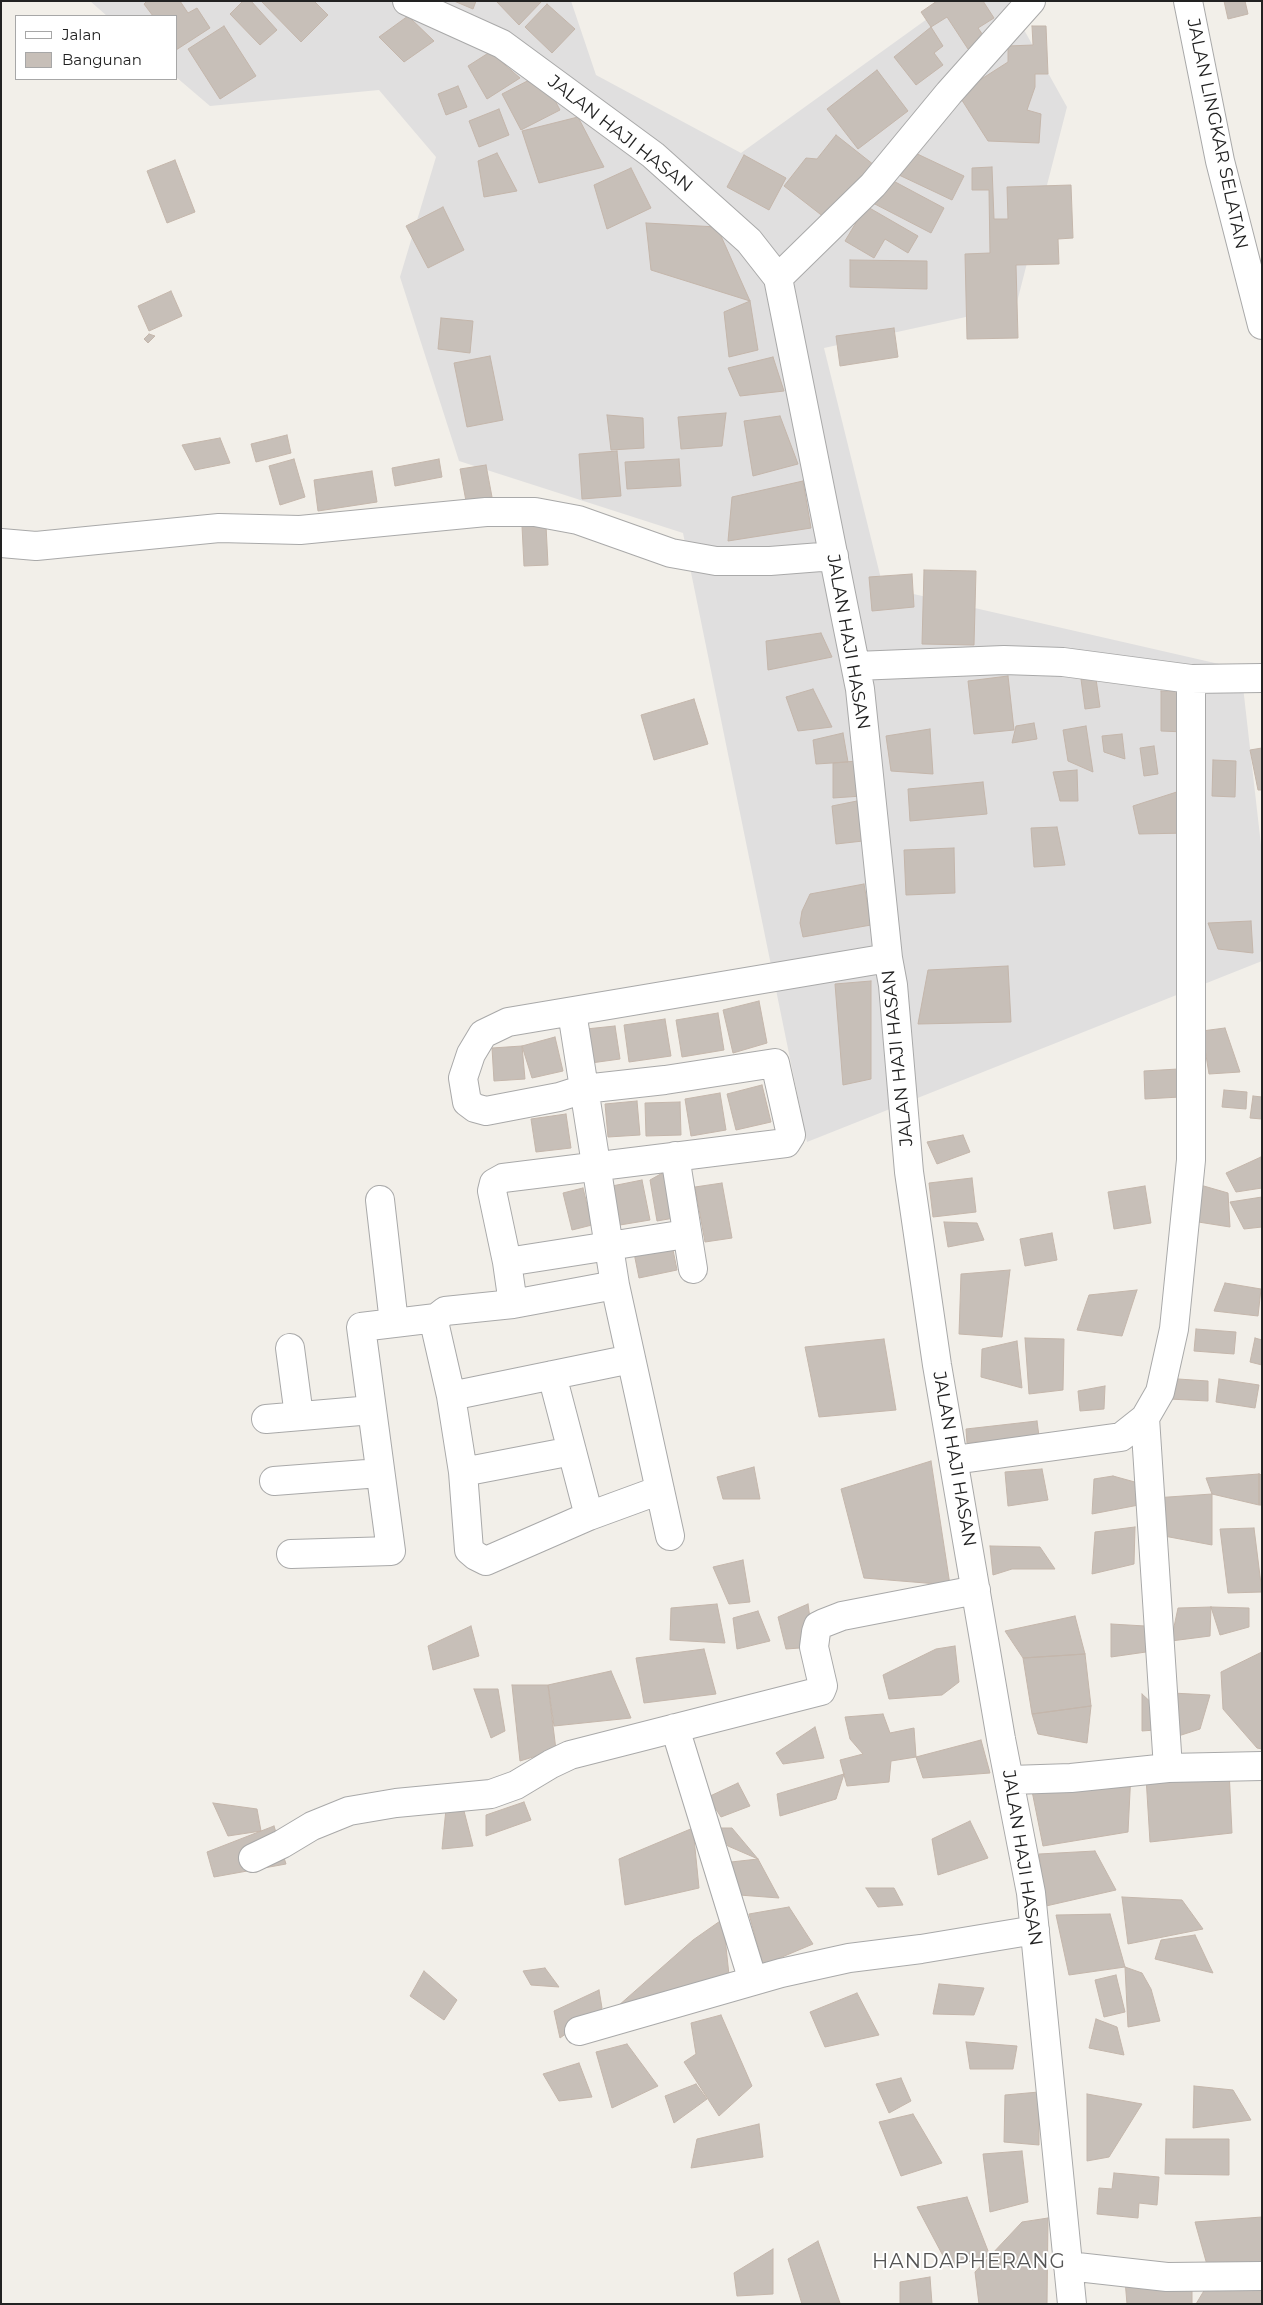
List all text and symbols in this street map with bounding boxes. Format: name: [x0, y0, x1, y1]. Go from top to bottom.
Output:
legend: [15, 15, 178, 80]
street label: JALAN LINGKAR SELATAN: [1182, 17, 1252, 251]
text: Jalan: [62, 25, 101, 44]
text: Bangunan: [62, 50, 142, 69]
street label: JALAN HAJI HASAN: [543, 71, 697, 197]
street label: JALAN HAJI HASAN: [822, 553, 874, 731]
street label: JALAN HAJI HASAN: [878, 969, 918, 1147]
street label: JALAN HAJI HASAN: [928, 1370, 980, 1548]
street label: JALAN HAJI HASAN: [997, 1769, 1047, 1947]
district label: HANDAPHERANG: [871, 2250, 1067, 2274]

